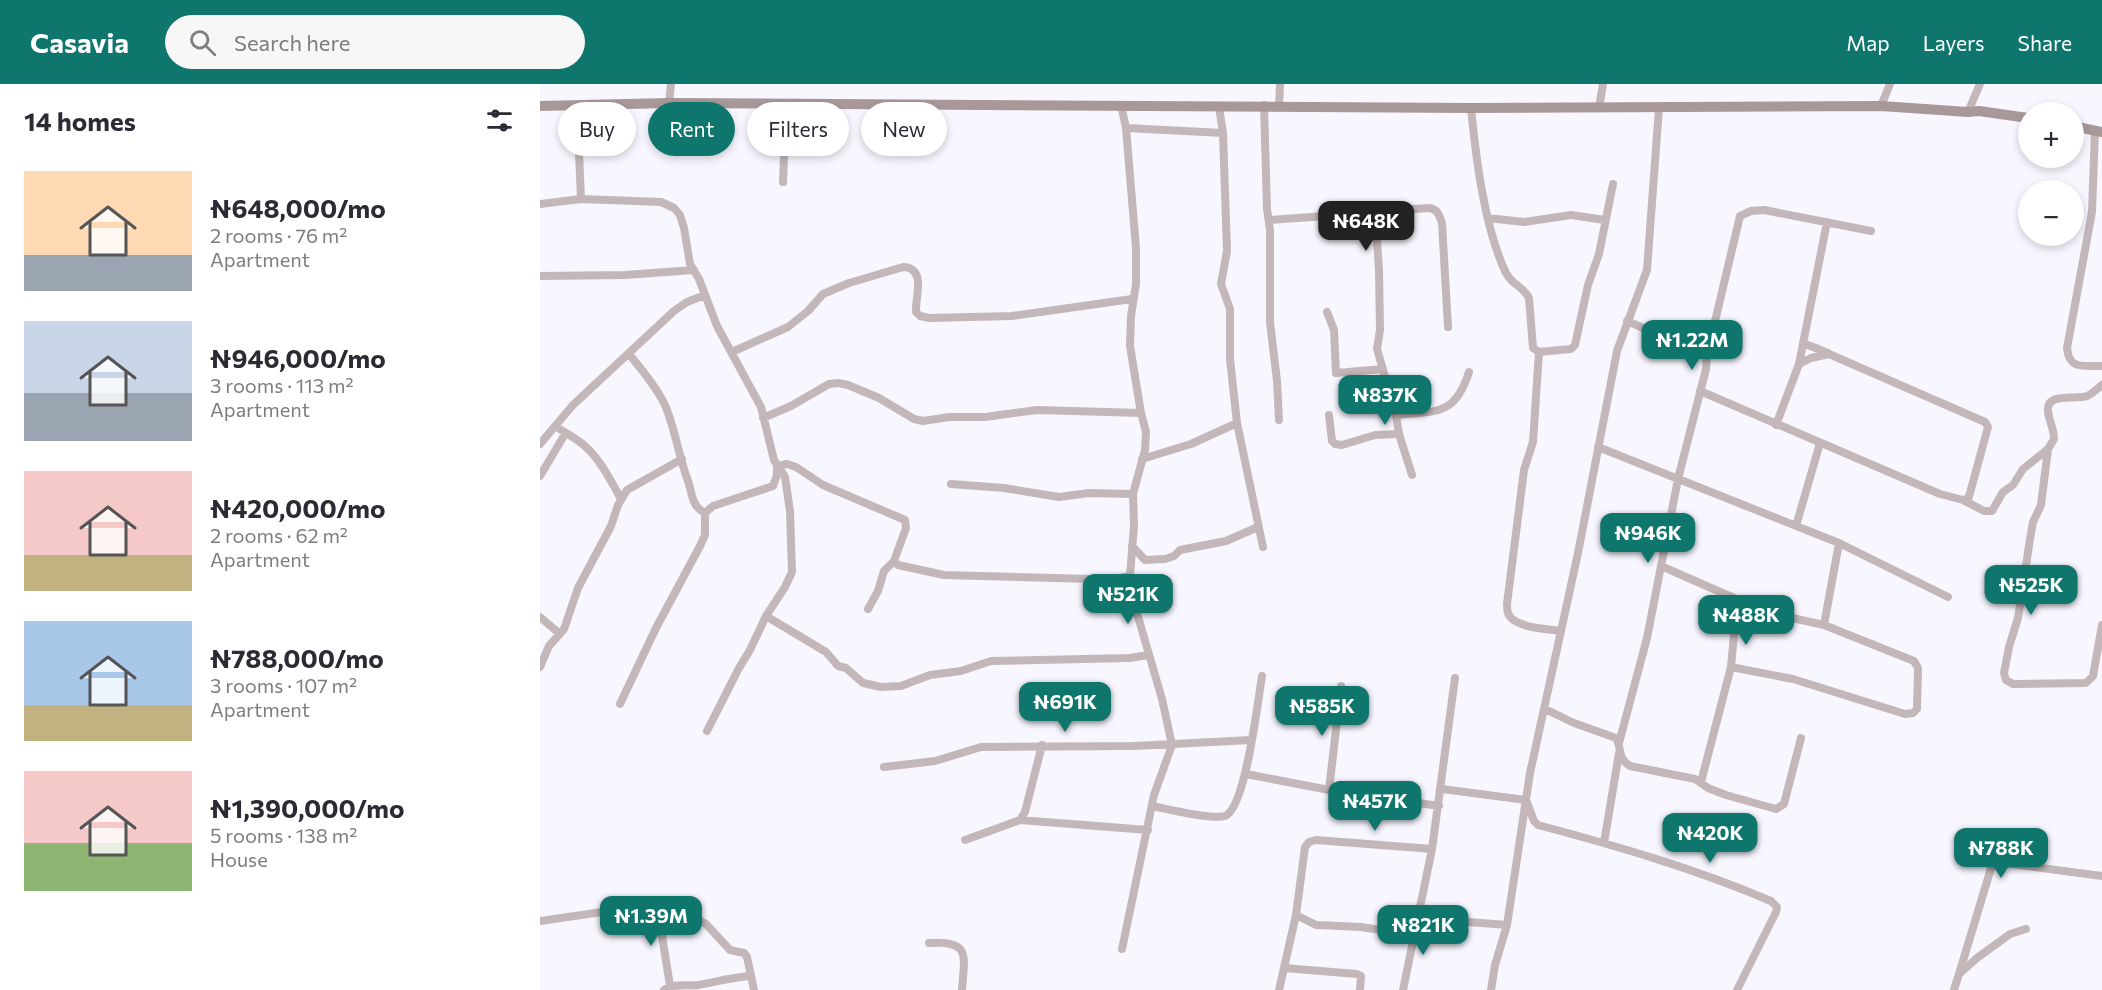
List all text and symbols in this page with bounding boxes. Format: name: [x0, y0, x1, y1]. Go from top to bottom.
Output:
search box: [165, 15, 585, 69]
text: Casavia: [30, 25, 129, 59]
icon: search: [186, 26, 219, 59]
text: Search here: [234, 29, 350, 56]
text: Map: [1846, 30, 1890, 55]
text: Layers: [1923, 30, 1985, 55]
text: Share: [2018, 30, 2072, 55]
chip: Buy: [558, 102, 636, 156]
chip: Rent: [648, 102, 735, 156]
chip: Filters: [747, 102, 849, 156]
chip: New: [861, 102, 947, 156]
map controls: [2018, 102, 2084, 246]
button: +: [2018, 102, 2084, 168]
icon: filters: [483, 104, 516, 137]
text: 14 homes: [24, 105, 136, 136]
button: −: [2018, 180, 2084, 246]
text: ₦648,000/mo: [210, 192, 386, 223]
icon: home: [72, 195, 144, 267]
pin: ₦648K: [1324, 201, 1408, 252]
text: ₦648K: [1332, 208, 1400, 232]
text: 2 rooms · 76 m²: [210, 223, 347, 247]
text: Apartment: [210, 247, 310, 271]
pin: ₦1.22M: [1643, 320, 1741, 371]
text: ₦1.22M: [1656, 327, 1728, 351]
text: ₦946,000/mo: [210, 342, 386, 373]
icon: home: [72, 345, 144, 417]
text: 3 rooms · 113 m²: [210, 373, 354, 397]
pin: ₦837K: [1343, 375, 1427, 426]
text: ₦837K: [1352, 382, 1418, 406]
text: Apartment: [210, 397, 310, 421]
text: ₦420,000/mo: [210, 492, 385, 523]
icon: home: [72, 495, 144, 567]
pin: ₦946K: [1606, 513, 1690, 564]
text: ₦946K: [1614, 520, 1682, 544]
text: 2 rooms · 62 m²: [210, 523, 348, 547]
text: Apartment: [210, 547, 310, 571]
pin: ₦525K: [1989, 565, 2073, 616]
text: ₦525K: [1999, 572, 2063, 596]
pin: ₦521K: [1086, 574, 1170, 625]
text: ₦521K: [1097, 581, 1159, 605]
pin: ₦488K: [1704, 595, 1788, 646]
text: ₦488K: [1712, 602, 1780, 626]
text: ₦788,000/mo: [210, 642, 384, 673]
icon: home: [72, 645, 144, 717]
text: 3 rooms · 107 m²: [210, 673, 357, 697]
pin: ₦691K: [1023, 682, 1107, 733]
pin: ₦585K: [1280, 686, 1364, 737]
text: ₦691K: [1033, 689, 1097, 713]
text: ₦585K: [1289, 693, 1355, 717]
text: Apartment: [210, 697, 310, 721]
pin: ₦457K: [1333, 781, 1417, 832]
text: ₦457K: [1342, 788, 1408, 812]
text: ₦1,390,000/mo: [210, 792, 405, 823]
icon: home: [72, 795, 144, 867]
pin: ₦420K: [1668, 813, 1752, 864]
text: ₦420K: [1676, 820, 1744, 844]
text: 5 rooms · 138 m²: [210, 823, 357, 847]
pin: ₦788K: [1959, 828, 2043, 879]
text: ₦788K: [1968, 835, 2034, 859]
text: House: [210, 847, 268, 871]
pin: ₦1.39M: [602, 896, 700, 947]
text: ₦1.39M: [614, 903, 688, 927]
pin: ₦821K: [1381, 905, 1465, 956]
text: ₦821K: [1391, 912, 1455, 936]

